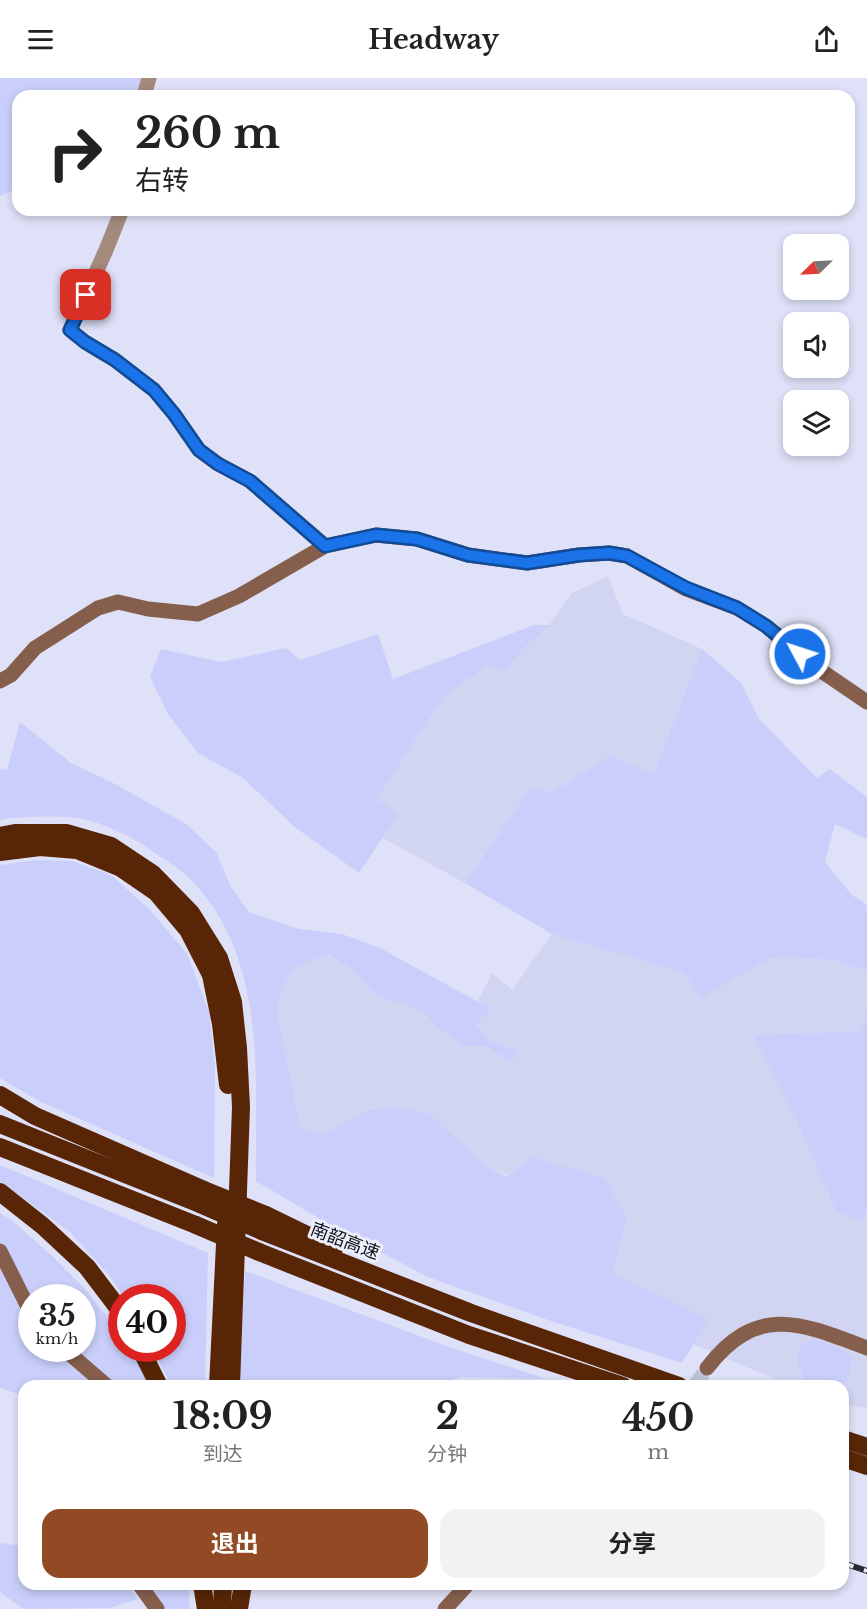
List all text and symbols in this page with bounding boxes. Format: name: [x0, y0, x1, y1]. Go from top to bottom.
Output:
icon: menu: [24, 23, 57, 56]
text: Headway: [368, 23, 499, 56]
icon: share: [810, 23, 843, 56]
text: 260 m: [135, 107, 280, 159]
icon: right: [36, 114, 114, 192]
text: 右转: [135, 164, 189, 197]
north arrow: [783, 234, 849, 300]
map controls: [783, 234, 849, 456]
pin: [60, 269, 111, 320]
icon: arrive: [69, 278, 102, 311]
button: sound: [783, 312, 849, 378]
button: layers: [783, 390, 849, 456]
position arrow: [768, 622, 832, 686]
street label: 南韶高速: [307, 1218, 383, 1264]
speed limit sign: 40: [108, 1284, 186, 1362]
text: 35: [39, 1297, 75, 1334]
text: km/h: [36, 1329, 78, 1348]
text: 18:09: [173, 1394, 273, 1439]
text: 2: [436, 1394, 459, 1439]
text: 450: [622, 1396, 694, 1441]
text: m: [647, 1440, 669, 1464]
text: 到达: [203, 1442, 243, 1466]
text: 分钟: [427, 1442, 467, 1466]
button: 退出: [42, 1509, 428, 1578]
button: 分享: [440, 1509, 825, 1578]

